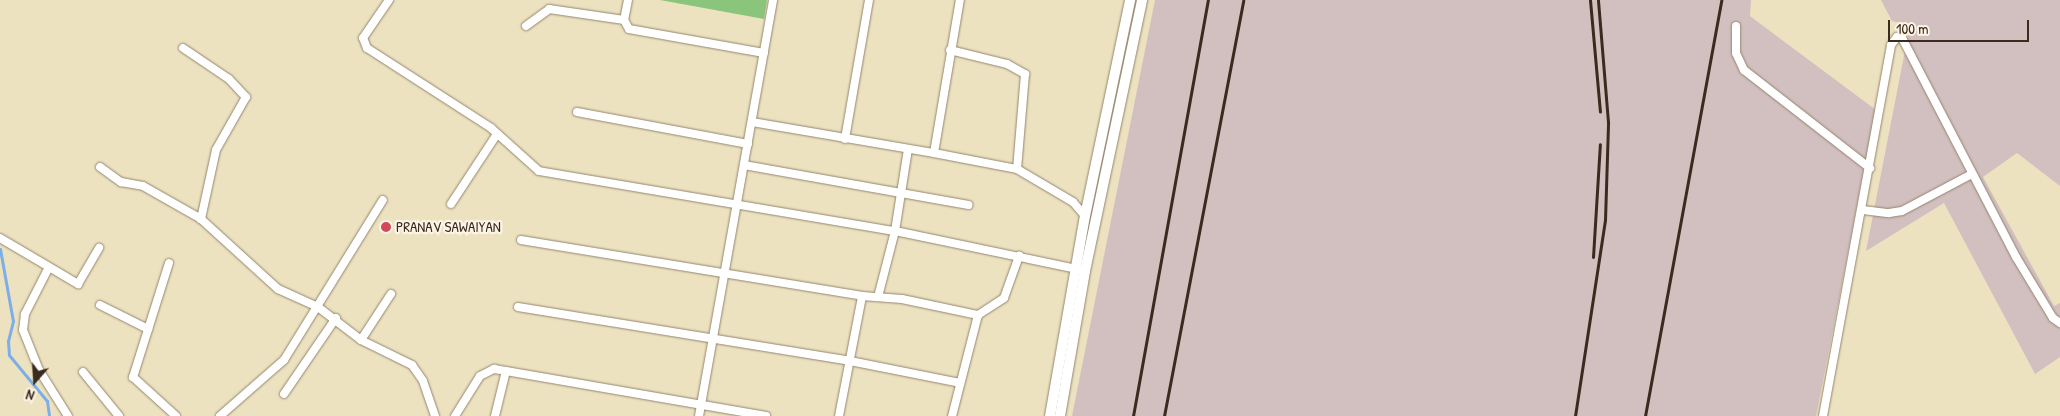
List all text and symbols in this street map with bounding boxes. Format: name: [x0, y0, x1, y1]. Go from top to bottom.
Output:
scale bar: [1890, 10, 2031, 42]
text: 100 m: [1896, 18, 1929, 39]
place label: PRANAV SAWAIYAN: [396, 218, 501, 236]
marker: PRANAV SAWAIYAN: [380, 221, 392, 233]
north arrow: [10, 356, 60, 406]
text: N: [23, 385, 37, 406]

